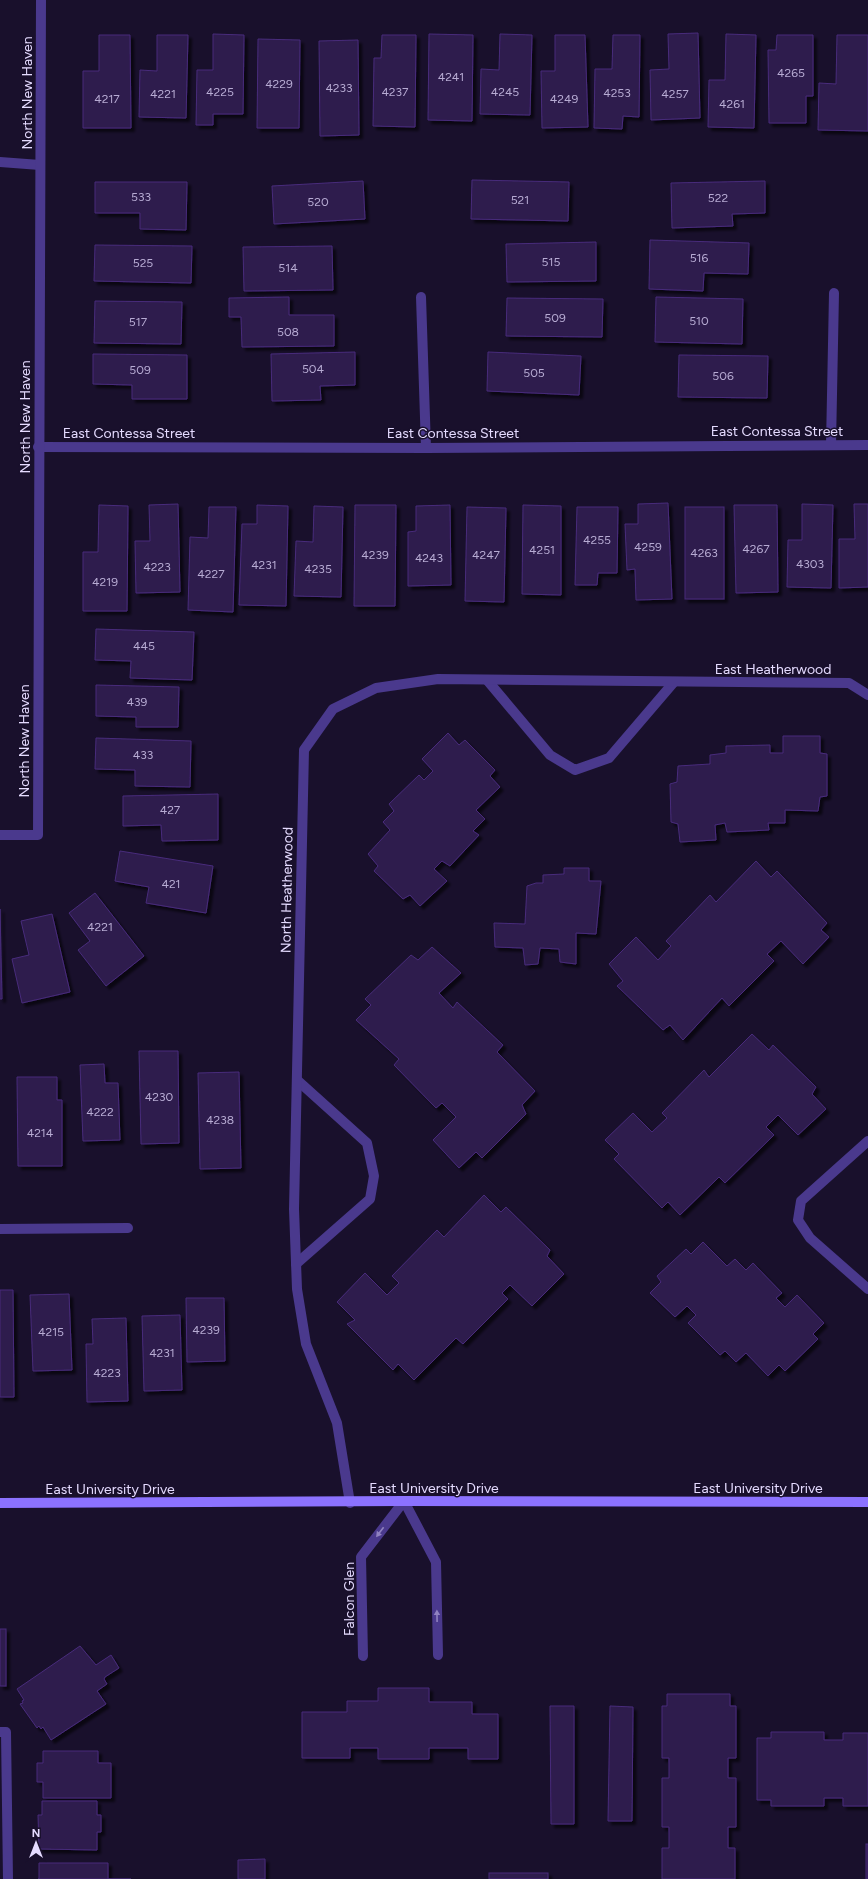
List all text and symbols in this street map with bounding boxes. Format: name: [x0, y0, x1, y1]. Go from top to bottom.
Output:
street label: North New Haven: [19, 36, 36, 150]
house number: 4265: [777, 66, 805, 80]
house number: 4241: [438, 70, 464, 84]
house number: 4229: [265, 77, 293, 91]
house number: 4233: [325, 81, 353, 95]
house number: 4225: [206, 85, 234, 99]
house number: 4237: [381, 85, 409, 99]
house number: 4245: [491, 85, 519, 99]
house number: 4253: [603, 86, 631, 100]
house number: 4221: [150, 87, 176, 101]
house number: 4257: [661, 87, 689, 101]
house number: 4217: [94, 92, 120, 106]
house number: 4249: [550, 92, 578, 106]
house number: 4261: [719, 97, 745, 111]
house number: 533: [131, 190, 151, 204]
house number: 522: [708, 191, 728, 205]
house number: 521: [511, 193, 529, 207]
house number: 520: [307, 195, 329, 209]
house number: 516: [690, 251, 709, 265]
house number: 515: [542, 255, 560, 269]
house number: 525: [133, 256, 153, 270]
house number: 514: [278, 261, 298, 275]
house number: 509: [544, 311, 566, 325]
house number: 510: [689, 314, 709, 328]
house number: 517: [129, 315, 148, 329]
house number: 508: [277, 325, 299, 339]
street label: North New Haven: [17, 360, 34, 474]
house number: 504: [302, 362, 325, 376]
house number: 509: [129, 363, 151, 377]
house number: 505: [523, 366, 545, 380]
house number: 506: [712, 369, 734, 383]
street label: East Contessa Street: [711, 423, 843, 440]
street label: East Contessa Street: [63, 425, 195, 442]
street label: East Contessa Street: [387, 425, 519, 442]
house number: 4255: [583, 533, 611, 547]
house number: 4259: [634, 540, 662, 554]
house number: 4267: [742, 542, 770, 556]
house number: 4251: [529, 543, 555, 557]
house number: 4263: [690, 546, 718, 560]
house number: 4239: [361, 548, 389, 562]
house number: 4247: [472, 548, 501, 562]
house number: 4243: [415, 551, 443, 565]
house number: 4303: [796, 557, 824, 571]
house number: 4231: [251, 558, 277, 572]
house number: 4223: [143, 560, 171, 574]
house number: 4235: [304, 562, 332, 576]
house number: 4227: [197, 567, 225, 581]
house number: 4219: [92, 575, 118, 589]
house number: 445: [133, 639, 155, 653]
street label: East Heatherwood: [715, 661, 831, 678]
street label: North New Haven: [16, 684, 33, 798]
house number: 439: [127, 695, 148, 709]
house number: 433: [133, 748, 153, 762]
house number: 427: [160, 803, 181, 817]
street label: North Heatherwood: [277, 827, 297, 953]
house number: 421: [161, 877, 181, 891]
house number: 4221: [87, 920, 113, 934]
house number: 4230: [145, 1090, 173, 1104]
house number: 4222: [86, 1105, 114, 1119]
house number: 4238: [206, 1113, 234, 1127]
house number: 4214: [27, 1126, 54, 1140]
house number: 4239: [192, 1323, 220, 1337]
house number: 4215: [38, 1325, 64, 1339]
house number: 4231: [149, 1346, 175, 1360]
house number: 4223: [93, 1366, 121, 1380]
street label: East University Drive: [369, 1480, 499, 1497]
street label: East University Drive: [693, 1480, 823, 1497]
street label: East University Drive: [45, 1481, 175, 1498]
one-way arrow: [376, 1527, 384, 1538]
street label: Falcon Glen: [341, 1562, 358, 1636]
one-way arrow: [434, 1609, 440, 1622]
north arrow: [16, 1823, 56, 1863]
text: N: [32, 1827, 40, 1840]

